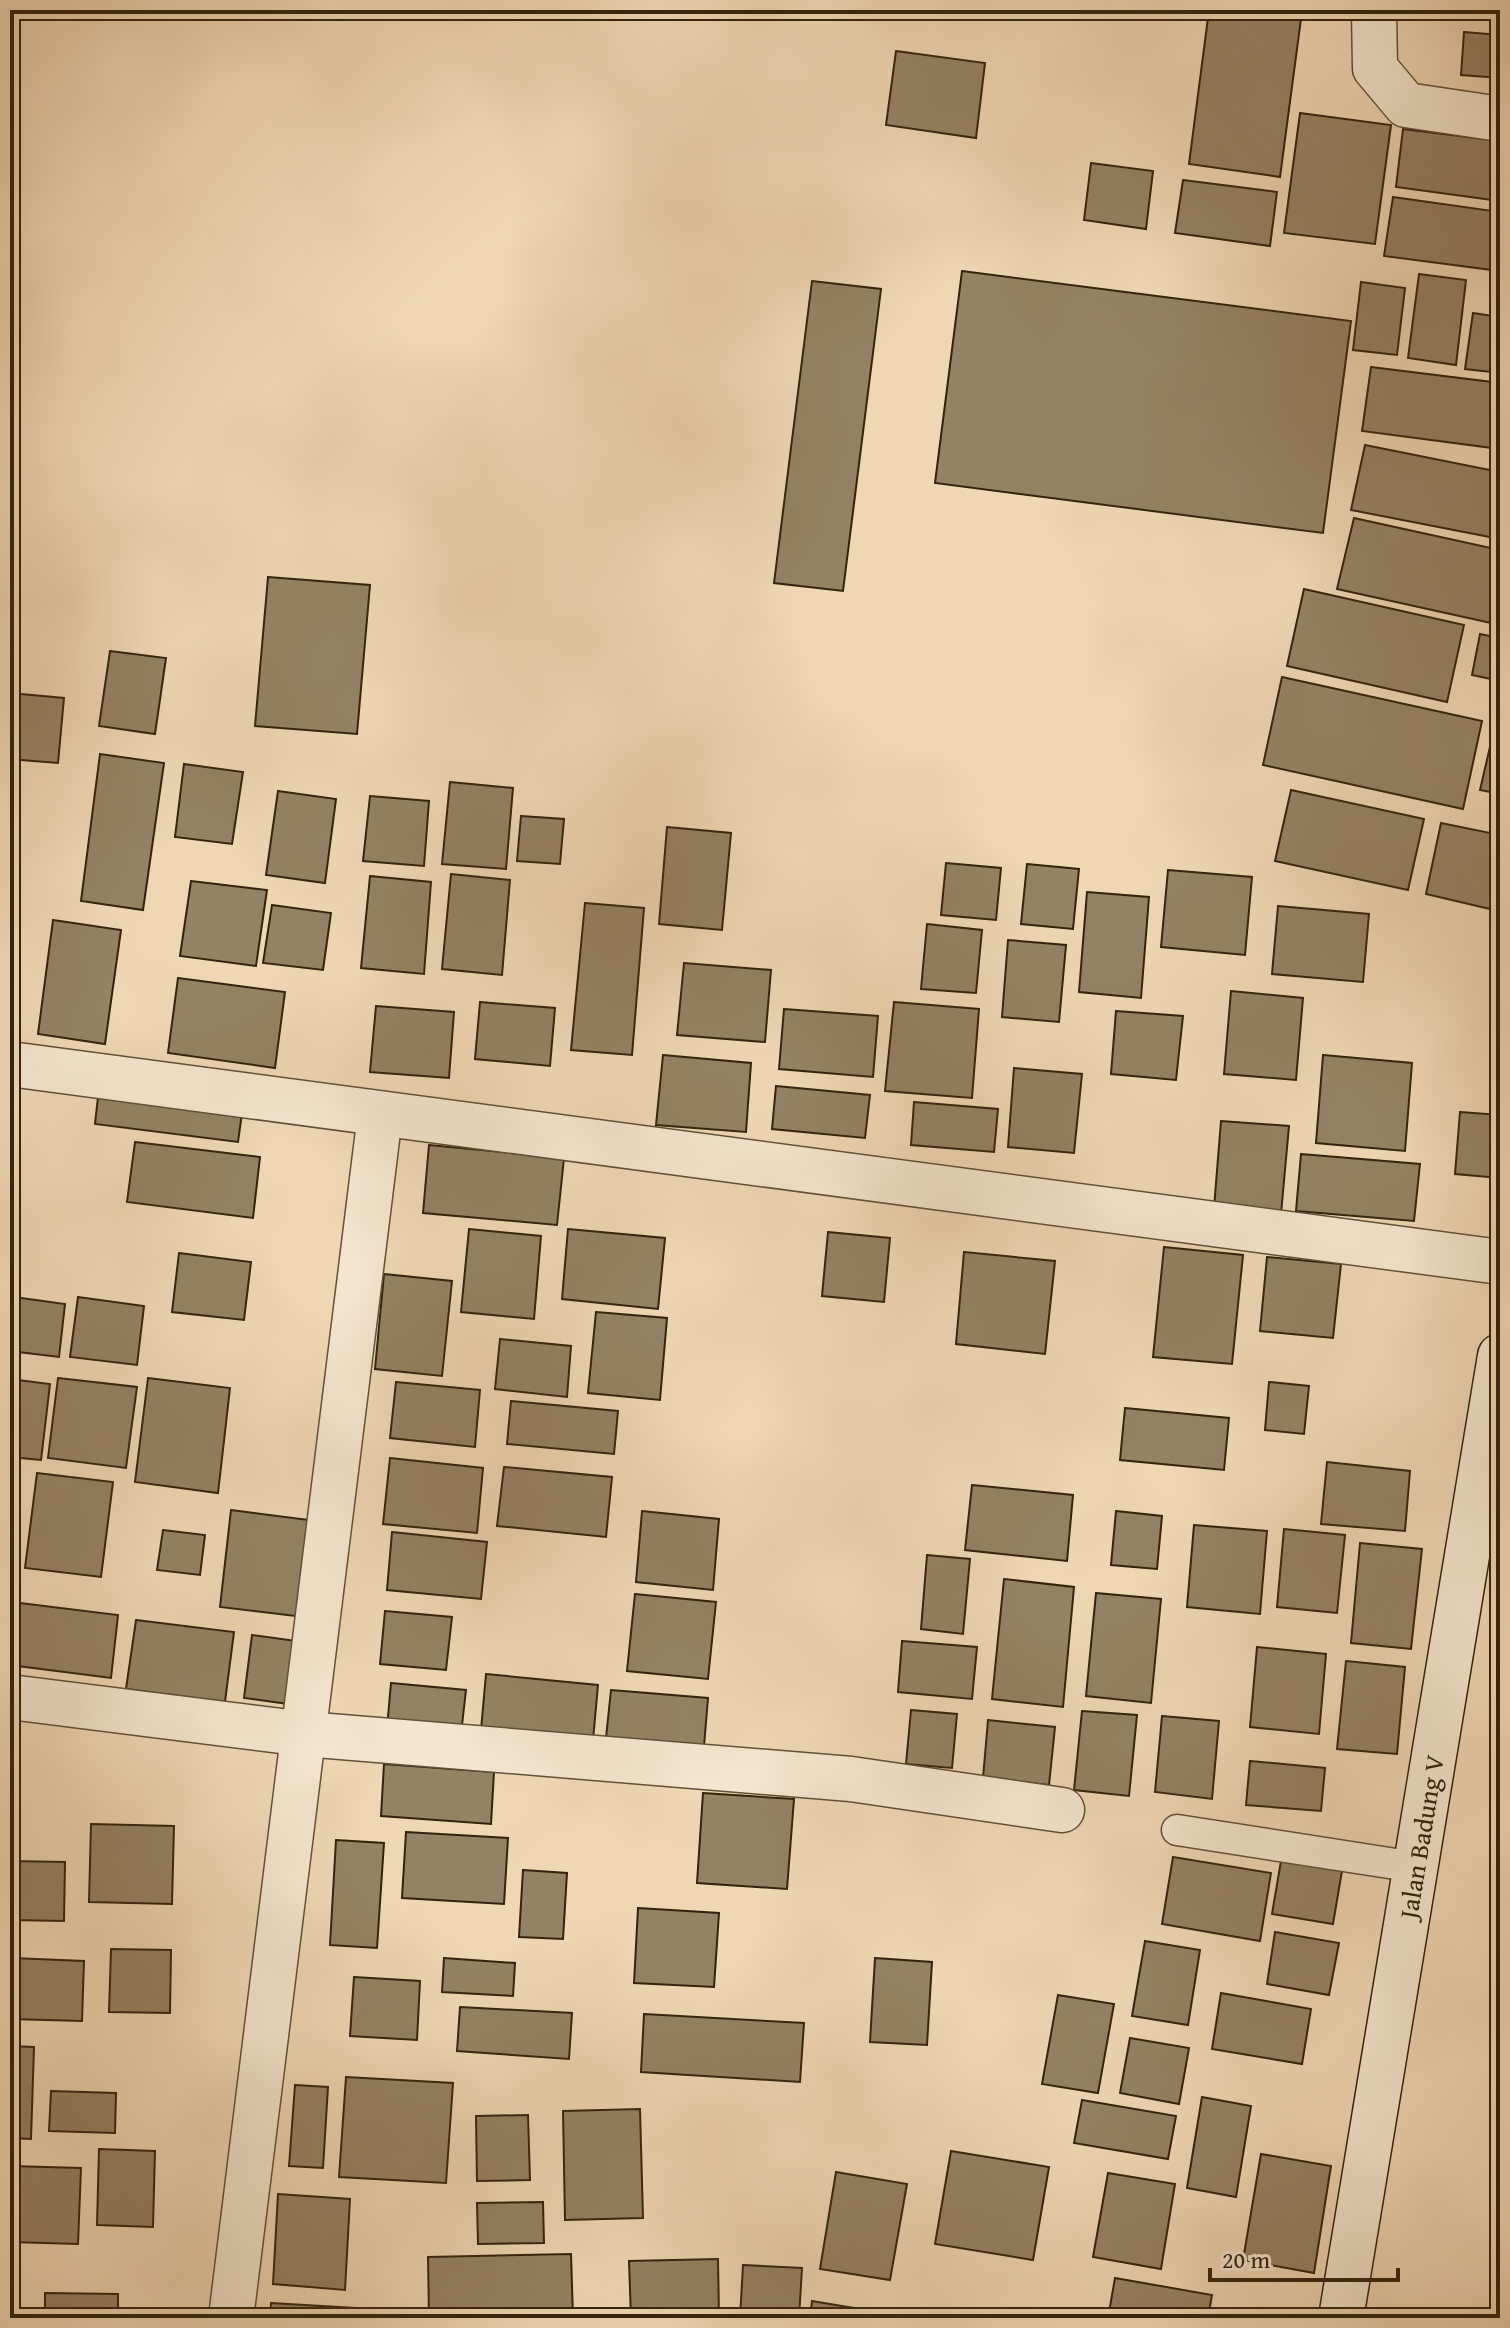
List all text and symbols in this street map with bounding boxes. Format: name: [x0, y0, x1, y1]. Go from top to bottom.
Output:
street label: Jalan Badung V: [1387, 1752, 1453, 1924]
scale bar: [1210, 2232, 1398, 2282]
text: 20 m: [1222, 2242, 1270, 2277]

